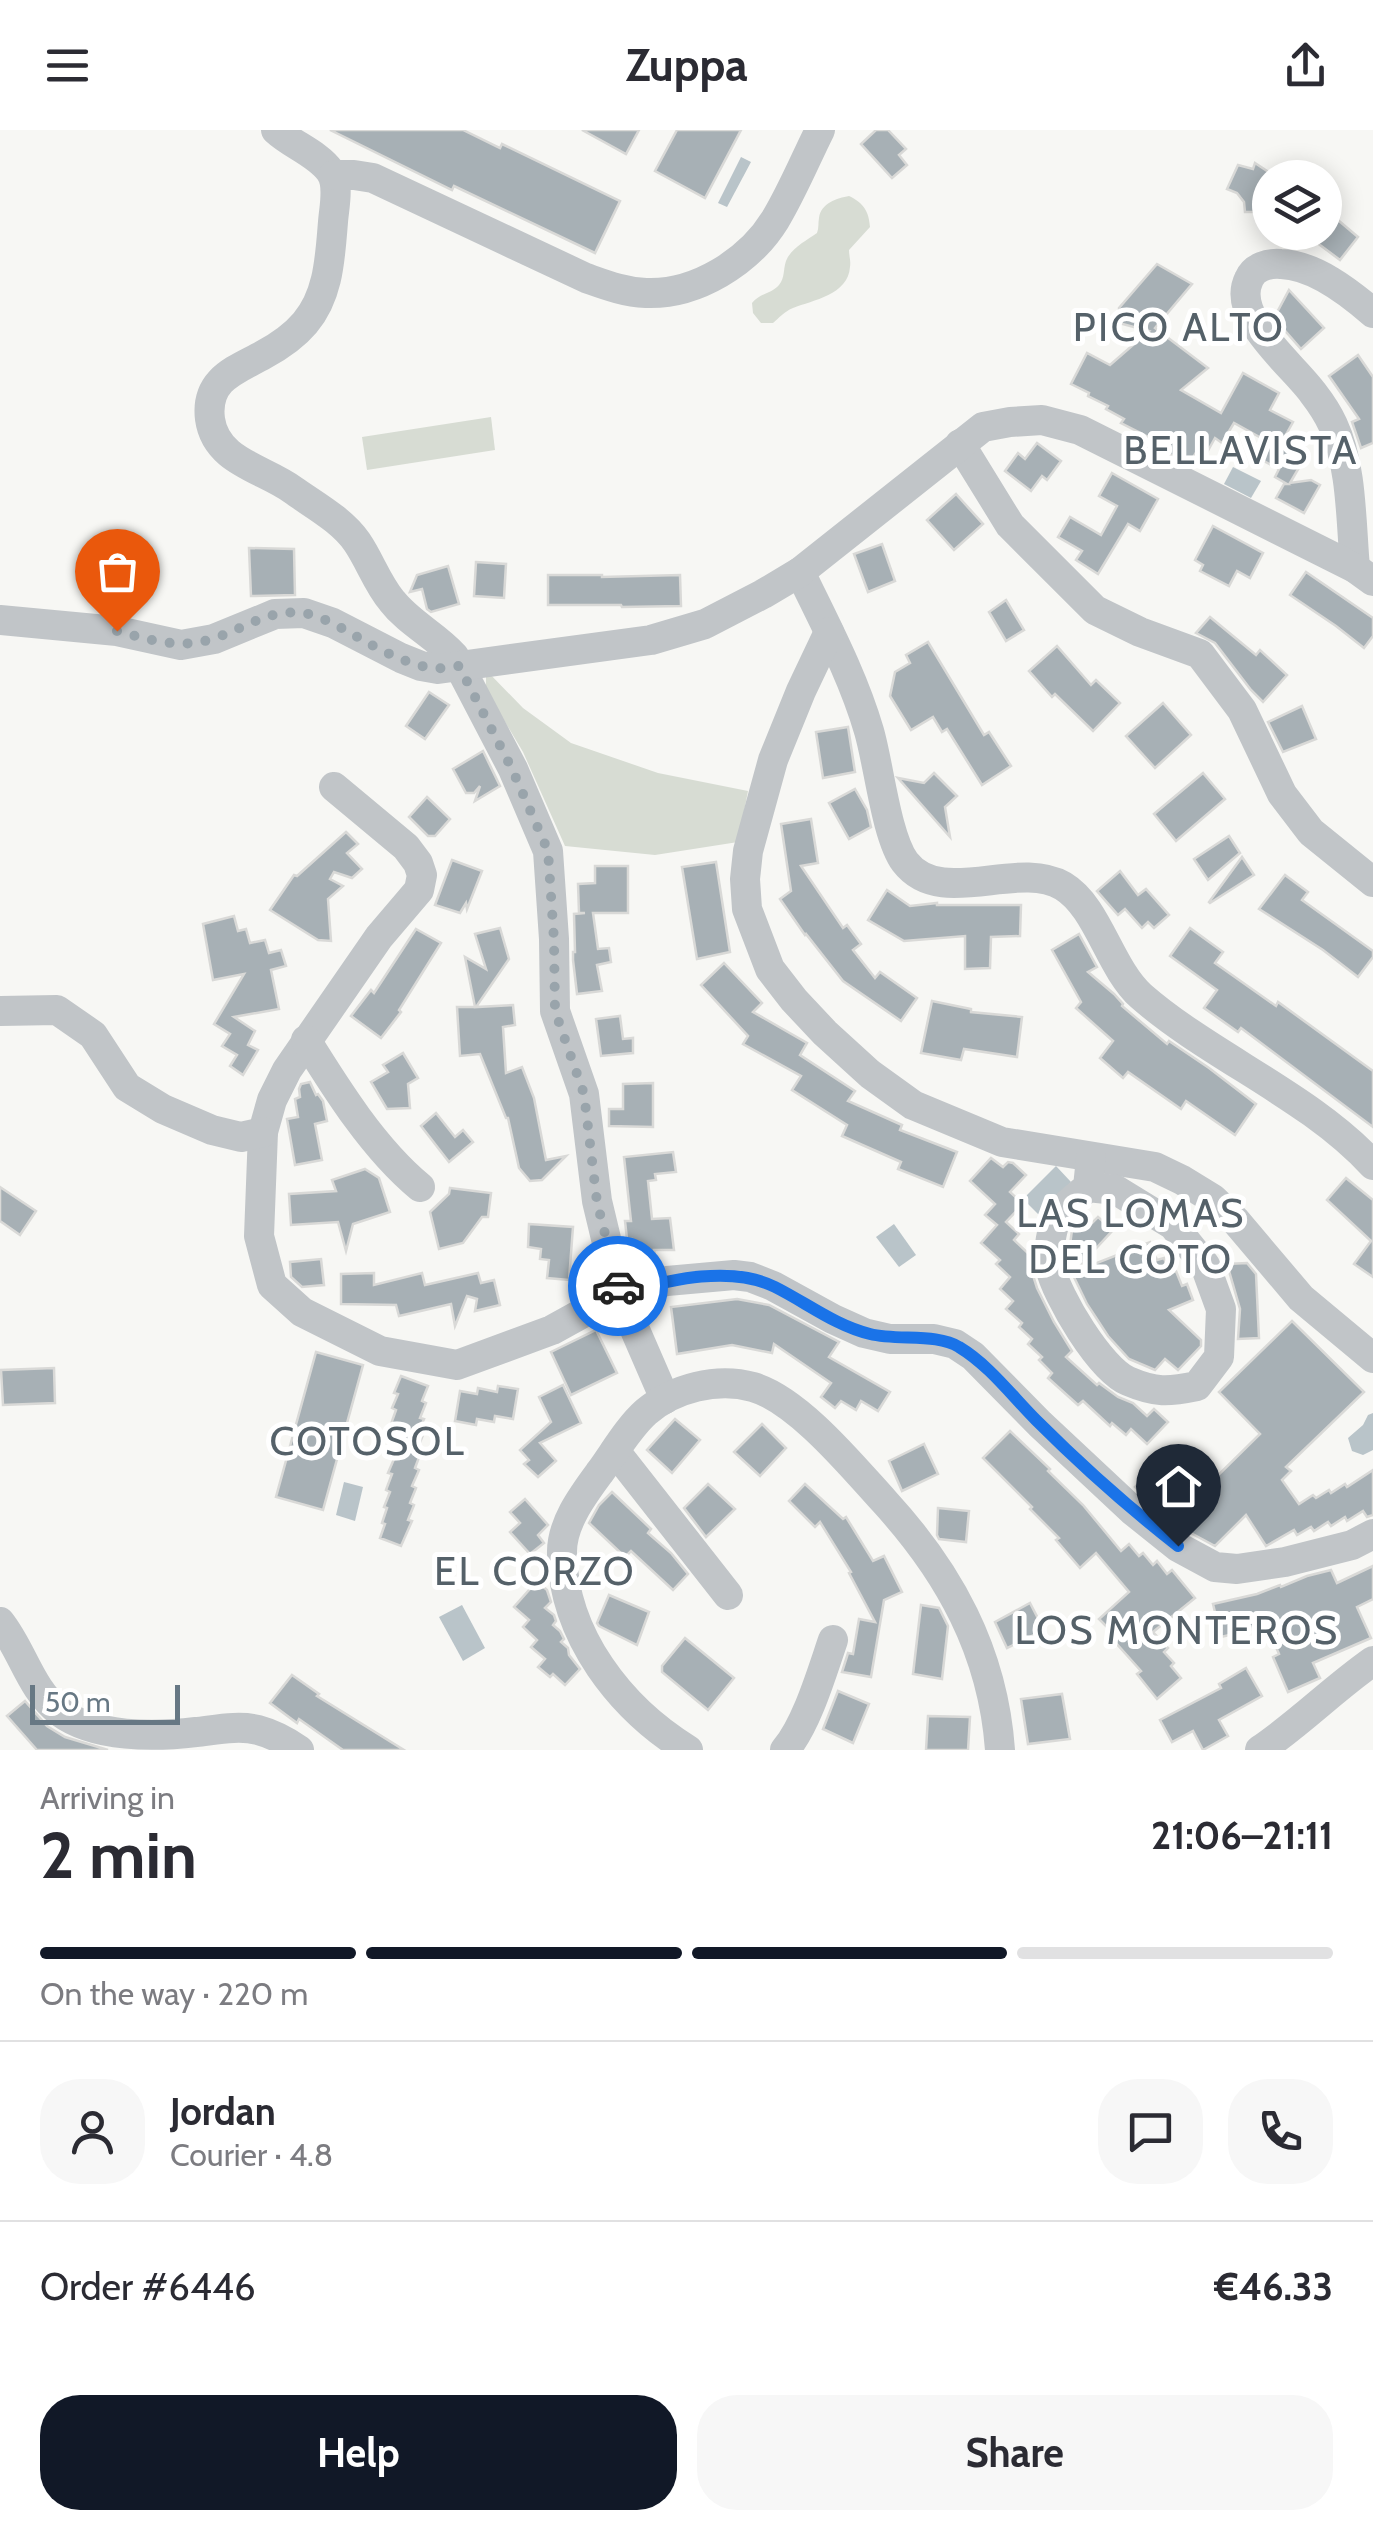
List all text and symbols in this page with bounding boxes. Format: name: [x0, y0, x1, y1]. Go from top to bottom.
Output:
icon: menu: [40, 38, 95, 93]
text: Zuppa: [625, 38, 748, 92]
icon: share: [1278, 38, 1333, 93]
map controls: [1252, 160, 1342, 250]
button: layers: [1252, 160, 1342, 250]
district label: PICO ALTO: [1073, 302, 1285, 351]
district label: BELLAVISTA: [1123, 425, 1359, 474]
pin: [75, 529, 160, 632]
icon: bag: [90, 544, 145, 599]
district label: LAS LOMAS DEL COTO: [1016, 1188, 1246, 1283]
courier: [568, 1236, 668, 1336]
icon: car: [591, 1259, 646, 1314]
district label: COTOSOL: [270, 1416, 466, 1465]
pin: [1136, 1444, 1221, 1547]
icon: home: [1151, 1459, 1206, 1514]
district label: EL CORZO: [434, 1546, 636, 1595]
district label: LOS MONTEROS: [1014, 1605, 1340, 1654]
scale bar: [30, 1680, 180, 1724]
text: 50 m: [45, 1685, 111, 1719]
text: Arriving in: [40, 1778, 175, 1817]
text: 21:06–21:11: [1151, 1812, 1333, 1859]
text: 2 min: [40, 1815, 197, 1894]
text: On the way · 220 m: [40, 1974, 308, 2013]
button: person: [40, 2079, 145, 2184]
button: chat: [1098, 2079, 1203, 2184]
button: phone: [1228, 2079, 1333, 2184]
text: Jordan: [170, 2088, 276, 2135]
text: Courier · 4.8: [170, 2135, 333, 2174]
text: Order #6446: [40, 2263, 255, 2310]
text: €46.33: [1214, 2263, 1333, 2310]
button: Help: [40, 2395, 677, 2510]
button: Share: [697, 2395, 1333, 2510]

